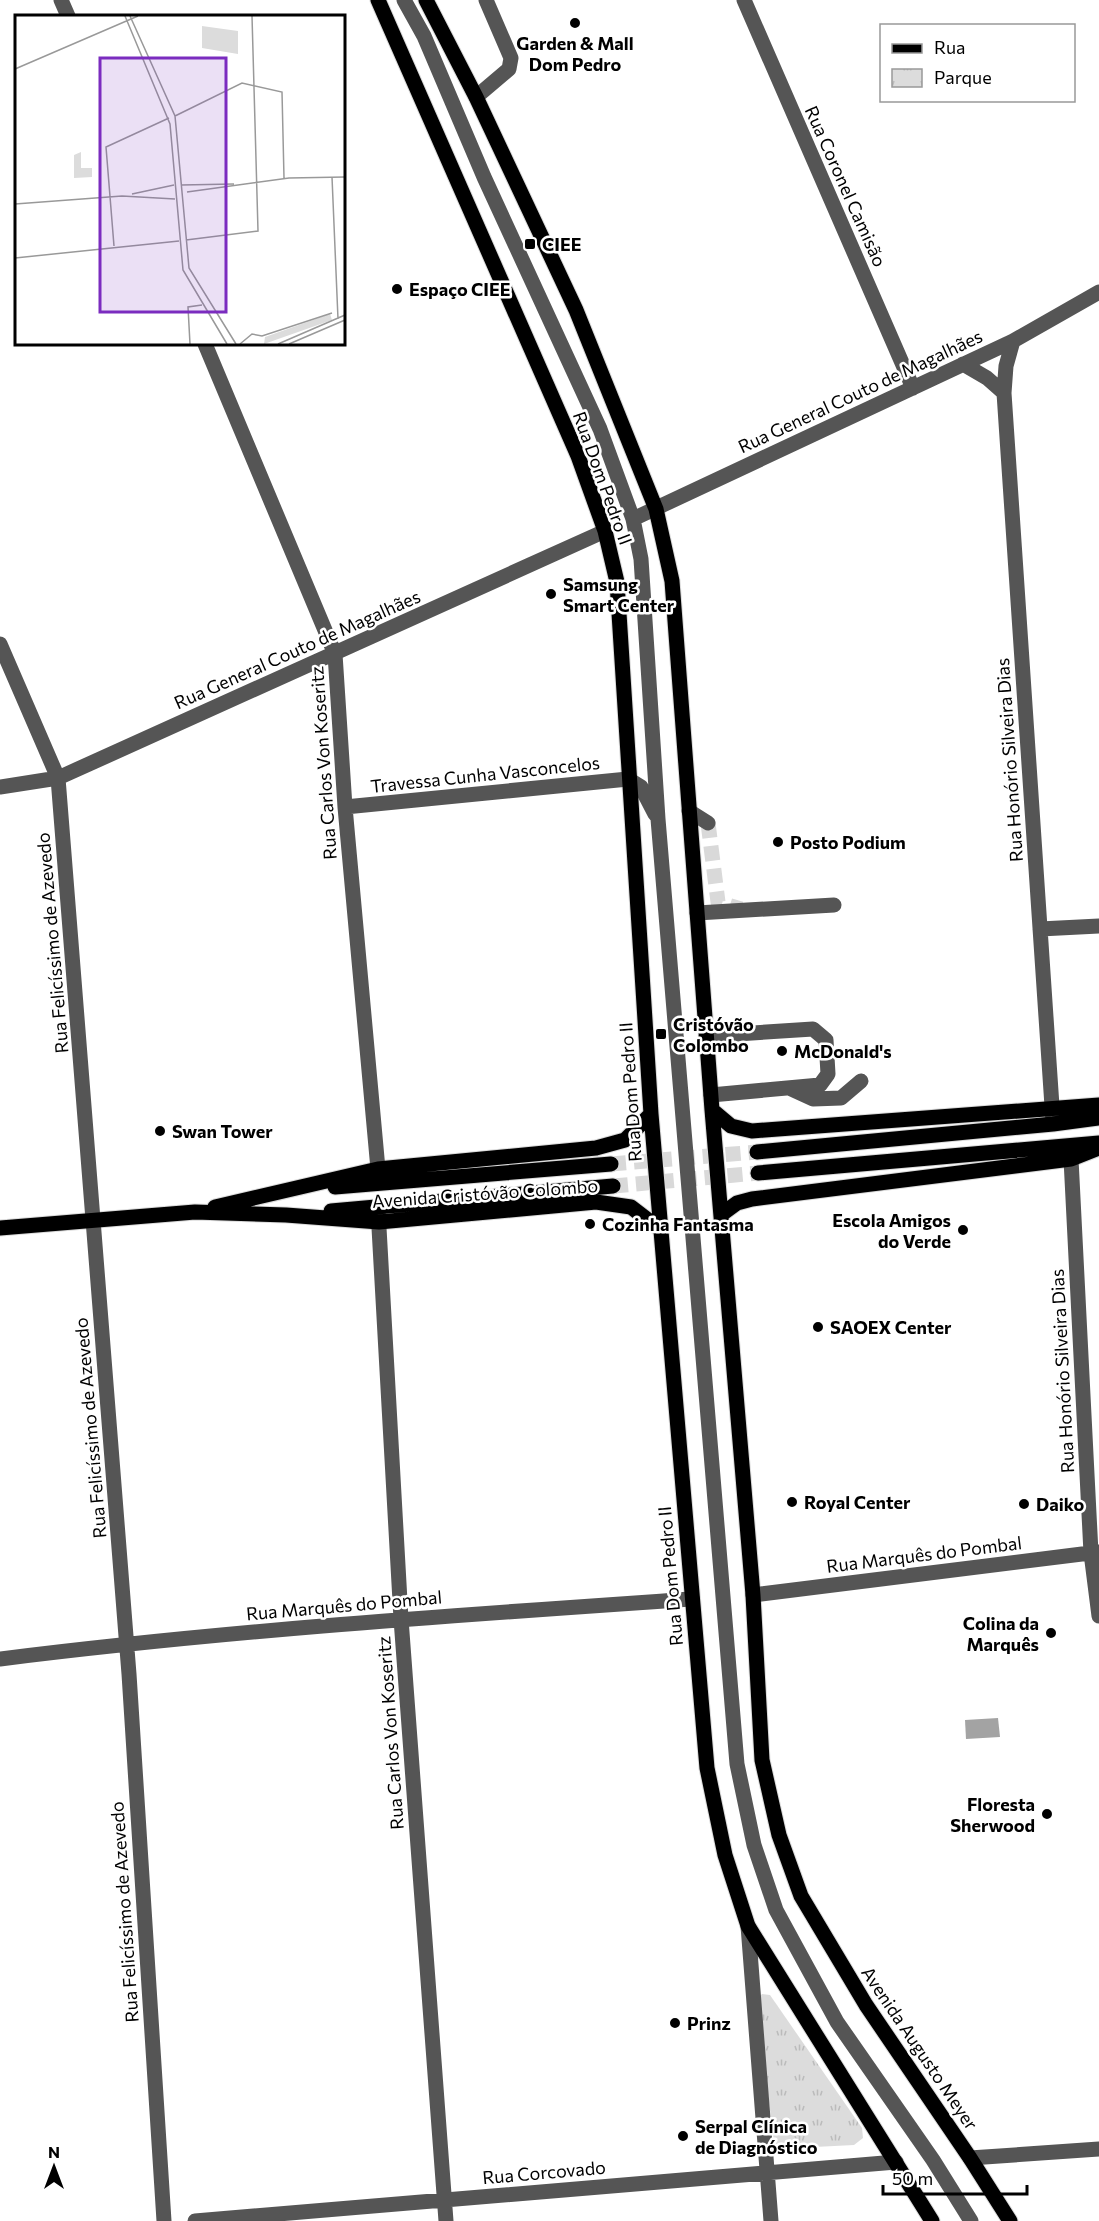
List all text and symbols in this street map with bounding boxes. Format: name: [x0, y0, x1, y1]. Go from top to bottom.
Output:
inset map: [15, 15, 345, 345]
marker: Garden & Mall Dom Pedro: [568, 16, 582, 30]
legend: [880, 24, 1075, 102]
place label: Garden & Mall Dom Pedro: [516, 32, 634, 75]
text: Rua: [934, 36, 965, 58]
text: Parque: [934, 66, 992, 88]
street label: Rua Coronel Camisão: [801, 102, 891, 270]
place label: CIEE: [542, 233, 581, 255]
marker: CIEE: [523, 237, 537, 251]
place label: Espaço CIEE: [409, 278, 511, 300]
marker: Espaço CIEE: [390, 282, 404, 296]
street label: Rua General Couto de Magalhães: [734, 325, 986, 457]
street label: Rua Dom Pedro II: [569, 408, 637, 548]
place label: Samsung Smart Center: [563, 573, 675, 616]
street label: Rua General Couto de Magalhães: [170, 585, 424, 713]
marker: Samsung Smart Center: [544, 587, 558, 601]
street label: Rua Honório Silveira Dias: [991, 657, 1027, 863]
street label: Rua Carlos Von Koseritz: [305, 665, 341, 861]
street label: Travessa Cunha Vasconcelos: [369, 751, 601, 797]
place label: Posto Podium: [790, 831, 906, 853]
street label: Rua Felicíssimo de Azevedo: [31, 832, 73, 1054]
marker: Posto Podium: [771, 835, 785, 849]
place label: Cristóvão Colombo: [673, 1013, 754, 1056]
street label: Rua Dom Pedro II: [614, 1021, 646, 1163]
marker: Cristóvão Colombo: [654, 1027, 668, 1041]
place label: McDonald's: [794, 1040, 892, 1062]
marker: McDonald's: [775, 1044, 789, 1058]
place label: Swan Tower: [172, 1120, 273, 1142]
marker: Swan Tower: [153, 1124, 167, 1138]
street label: Avenida Cristóvão Colombo: [371, 1174, 599, 1212]
place label: Escola Amigos do Verde: [832, 1209, 951, 1252]
place label: Cozinha Fantasma: [602, 1213, 754, 1235]
marker: Cozinha Fantasma: [583, 1217, 597, 1231]
marker: Escola Amigos do Verde: [956, 1223, 970, 1237]
street label: Rua Honório Silveira Dias: [1046, 1268, 1078, 1474]
place label: SAOEX Center: [830, 1316, 952, 1338]
street label: Rua Felicíssimo de Azevedo: [69, 1317, 111, 1539]
marker: SAOEX Center: [811, 1320, 825, 1334]
place label: Royal Center: [804, 1491, 911, 1513]
place label: Daiko: [1036, 1493, 1085, 1515]
marker: Royal Center: [785, 1495, 799, 1509]
marker: Daiko: [1017, 1497, 1031, 1511]
street label: Rua Dom Pedro II: [653, 1505, 687, 1647]
street label: Rua Marquês do Pombal: [825, 1531, 1023, 1577]
street label: Rua Marquês do Pombal: [245, 1585, 443, 1625]
place label: Colina da Marquês: [963, 1612, 1039, 1655]
marker: Colina da Marquês: [1044, 1626, 1058, 1640]
street label: Rua Carlos Von Koseritz: [372, 1635, 408, 1831]
place label: Floresta Sherwood: [950, 1793, 1035, 1836]
street label: Rua Felicíssimo de Azevedo: [105, 1801, 143, 2023]
marker: Floresta Sherwood: [1040, 1807, 1054, 1821]
street label: Avenida Augusto Meyer: [857, 1962, 983, 2134]
place label: Prinz: [687, 2012, 731, 2034]
marker: Prinz: [668, 2016, 682, 2030]
place label: Serpal Clínica de Diagnóstico: [695, 2115, 818, 2158]
marker: Serpal Clínica de Diagnóstico: [676, 2129, 690, 2143]
north arrow: [24, 2137, 84, 2197]
text: N: [48, 2142, 60, 2161]
street label: Rua Corcovado: [481, 2156, 607, 2188]
scale bar: [883, 2158, 1027, 2196]
text: 50 m: [892, 2167, 933, 2189]

